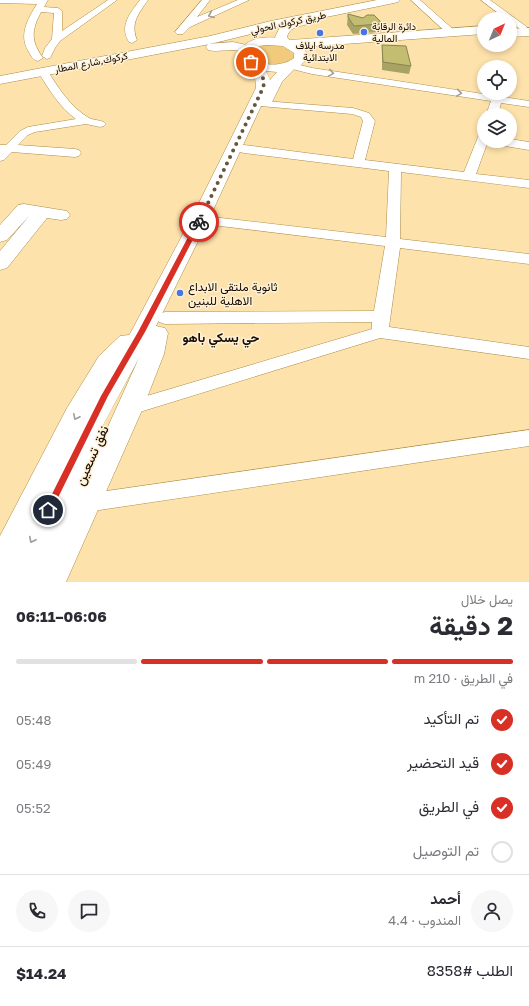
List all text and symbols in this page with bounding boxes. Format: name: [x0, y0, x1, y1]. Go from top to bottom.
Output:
street label: طريق كركوك الحولي: [249, 8, 328, 39]
one-way arrow: [208, 10, 215, 18]
north arrow: [477, 12, 517, 52]
map controls: [477, 12, 517, 148]
place label: دائرة الرقابة المالية: [372, 20, 416, 45]
marker: دائرة الرقابة المالية: [359, 27, 369, 37]
marker: مدرسة ايلاف الابتدائية: [315, 28, 325, 38]
place label: مدرسة ايلاف الابتدائية: [296, 39, 345, 64]
pin: [234, 45, 268, 79]
street label: كركوك,شارع المطار: [52, 49, 129, 76]
icon: bag: [240, 51, 262, 73]
button: locate: [477, 60, 517, 100]
one-way arrow: [327, 68, 334, 77]
one-way arrow: [456, 88, 462, 97]
button: layers: [477, 108, 517, 148]
courier: [179, 202, 219, 242]
icon: bike: [188, 211, 210, 233]
place label: ثانوية ملتقى الابداع الاهلية للبنين: [188, 279, 278, 309]
marker: ثانوية ملتقى الابداع الاهلية للبنين: [175, 288, 185, 298]
district label: حي يسكي باهو: [183, 329, 260, 348]
one-way arrow: [73, 413, 81, 420]
street label: نفق تسعين: [70, 422, 113, 488]
pin: [31, 493, 65, 527]
icon: home: [37, 499, 59, 521]
one-way arrow: [30, 536, 37, 543]
text: يصل خلال: [461, 591, 513, 607]
text: 06:06–06:11: [16, 607, 107, 625]
text: 2 دقيقة: [429, 610, 513, 641]
text: في الطريق · 210 m: [414, 670, 513, 686]
text: تم التأكيد: [424, 709, 479, 727]
icon: check: [491, 709, 513, 731]
text: 05:48: [16, 712, 51, 728]
text: قيد التحضير: [407, 753, 479, 771]
icon: check: [491, 753, 513, 775]
text: 05:49: [16, 756, 51, 772]
text: في الطريق: [419, 797, 479, 815]
icon: check: [491, 797, 513, 819]
text: 05:52: [16, 800, 51, 816]
text: تم التوصيل: [413, 841, 479, 859]
text: أحمد: [430, 889, 461, 907]
button: phone: [16, 890, 58, 932]
button: chat: [68, 890, 110, 932]
button: person: [471, 890, 513, 932]
text: المندوب · 4.4: [388, 912, 461, 928]
text: الطلب #8358: [427, 961, 513, 979]
text: $14.24: [16, 964, 66, 982]

